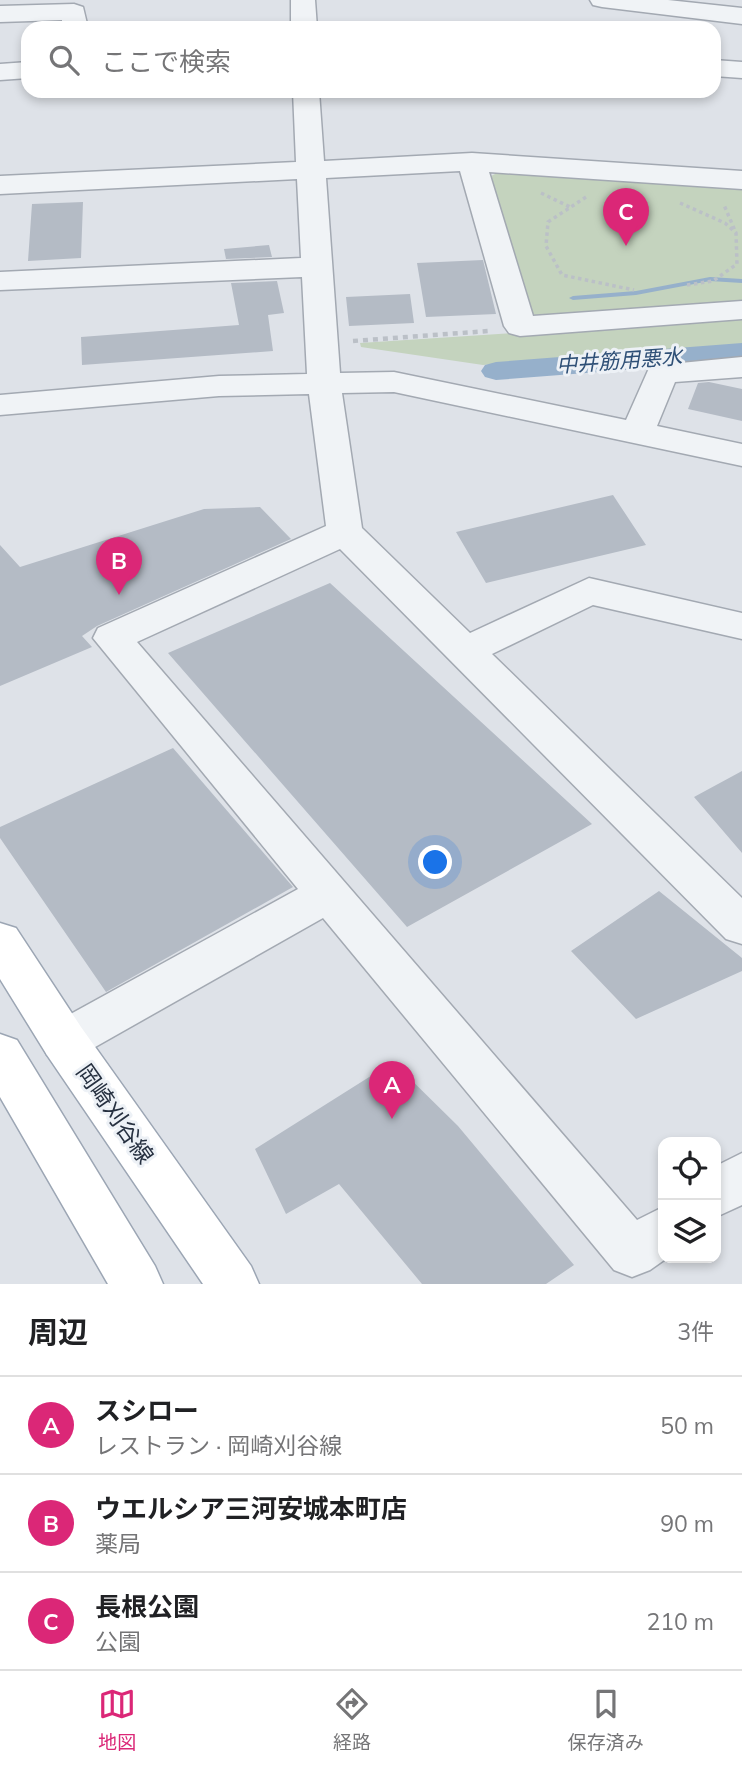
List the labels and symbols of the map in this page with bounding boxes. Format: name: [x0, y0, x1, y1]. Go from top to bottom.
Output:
pin: C: [603, 188, 649, 246]
water label: 中井筋用悪水: [555, 342, 685, 377]
pin: B: [96, 537, 142, 595]
your location: [418, 845, 452, 879]
street label: 岡崎刈谷線: [71, 1058, 160, 1169]
pin: A: [369, 1061, 415, 1119]

